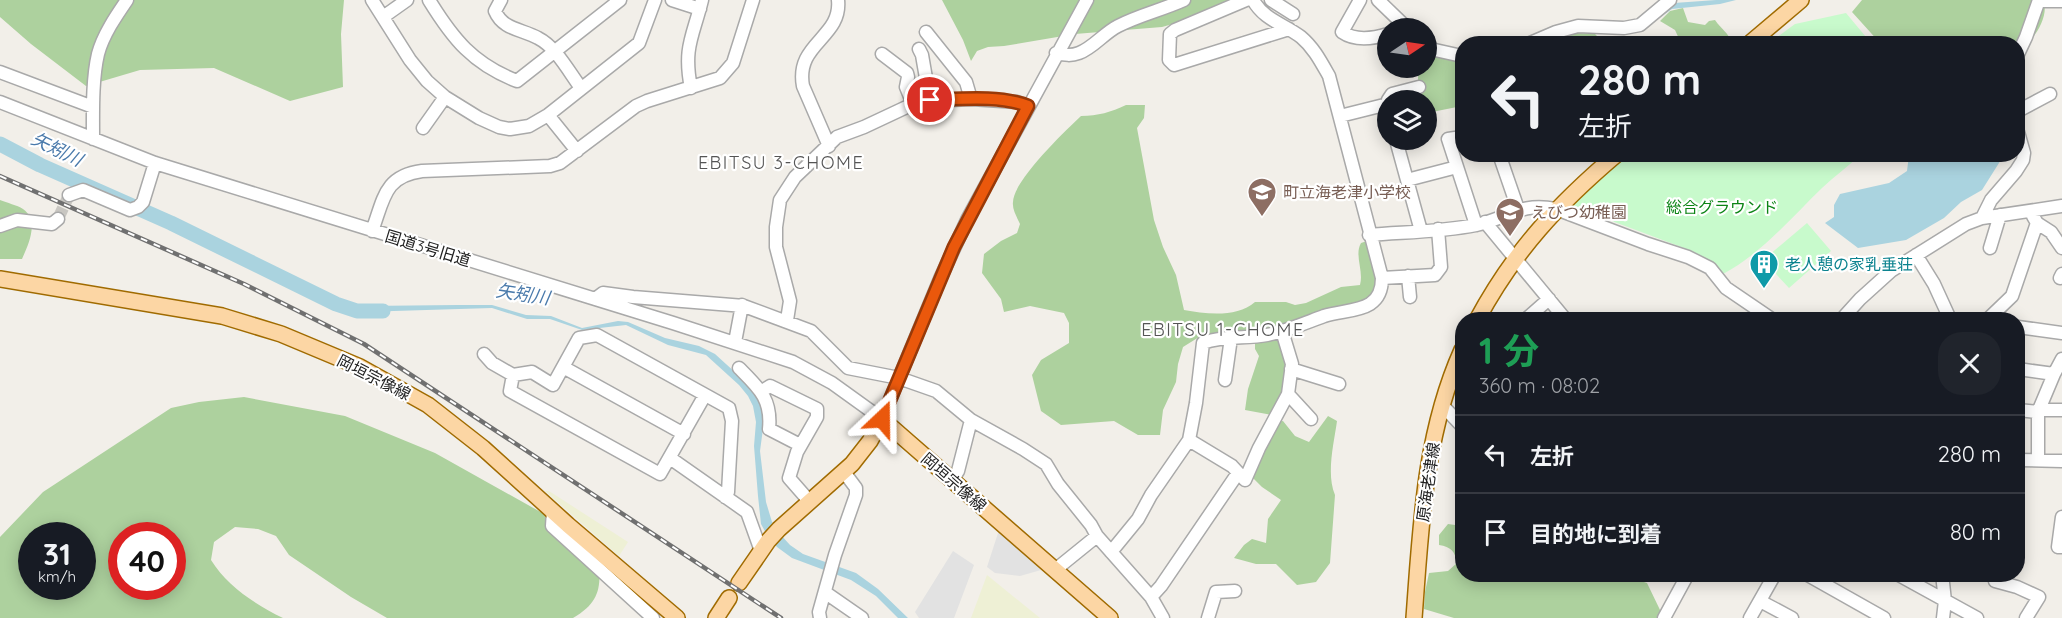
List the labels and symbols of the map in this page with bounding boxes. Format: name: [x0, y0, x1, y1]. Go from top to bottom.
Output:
north arrow: [1377, 18, 1437, 78]
pin: [904, 74, 955, 125]
water label: 矢矧川: [28, 127, 88, 172]
district label: EBITSU 3-CHOME: [698, 151, 864, 174]
school or university icon: 町立海老津小学校: [1246, 176, 1278, 218]
place label: 町立海老津小学校: [1283, 182, 1411, 202]
school or university icon: えびつ幼稚園: [1494, 196, 1526, 238]
park label: 総合グラウンド: [1666, 197, 1778, 217]
place label: えびつ幼稚園: [1531, 202, 1627, 222]
street label: 国道3号旧道: [383, 226, 473, 270]
building icon: 老人憩の家乳垂荘: [1748, 248, 1780, 290]
place label: 老人憩の家乳垂荘: [1785, 254, 1913, 274]
water label: 矢矧川: [495, 278, 553, 310]
district label: EBITSU 1-CHOME: [1141, 318, 1305, 341]
street label: 岡垣宗像線: [334, 350, 414, 404]
position arrow: [850, 387, 914, 451]
street label: 原海老津線: [1413, 441, 1443, 523]
street label: 岡垣宗像線: [917, 448, 991, 516]
speed limit sign: 40: [108, 522, 186, 600]

